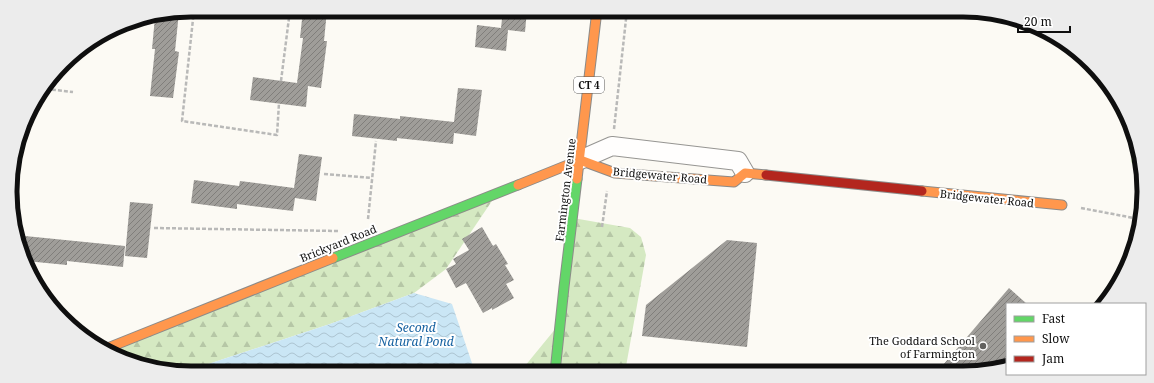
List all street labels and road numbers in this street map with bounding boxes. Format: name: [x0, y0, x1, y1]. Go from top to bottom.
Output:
road number: CT 4: [574, 77, 604, 93]
street label: Farmington Avenue: [551, 137, 579, 242]
street label: Bridgewater Road: [612, 163, 708, 187]
street label: Bridgewater Road: [939, 186, 1035, 210]
street label: Brickyard Road: [297, 221, 379, 265]

